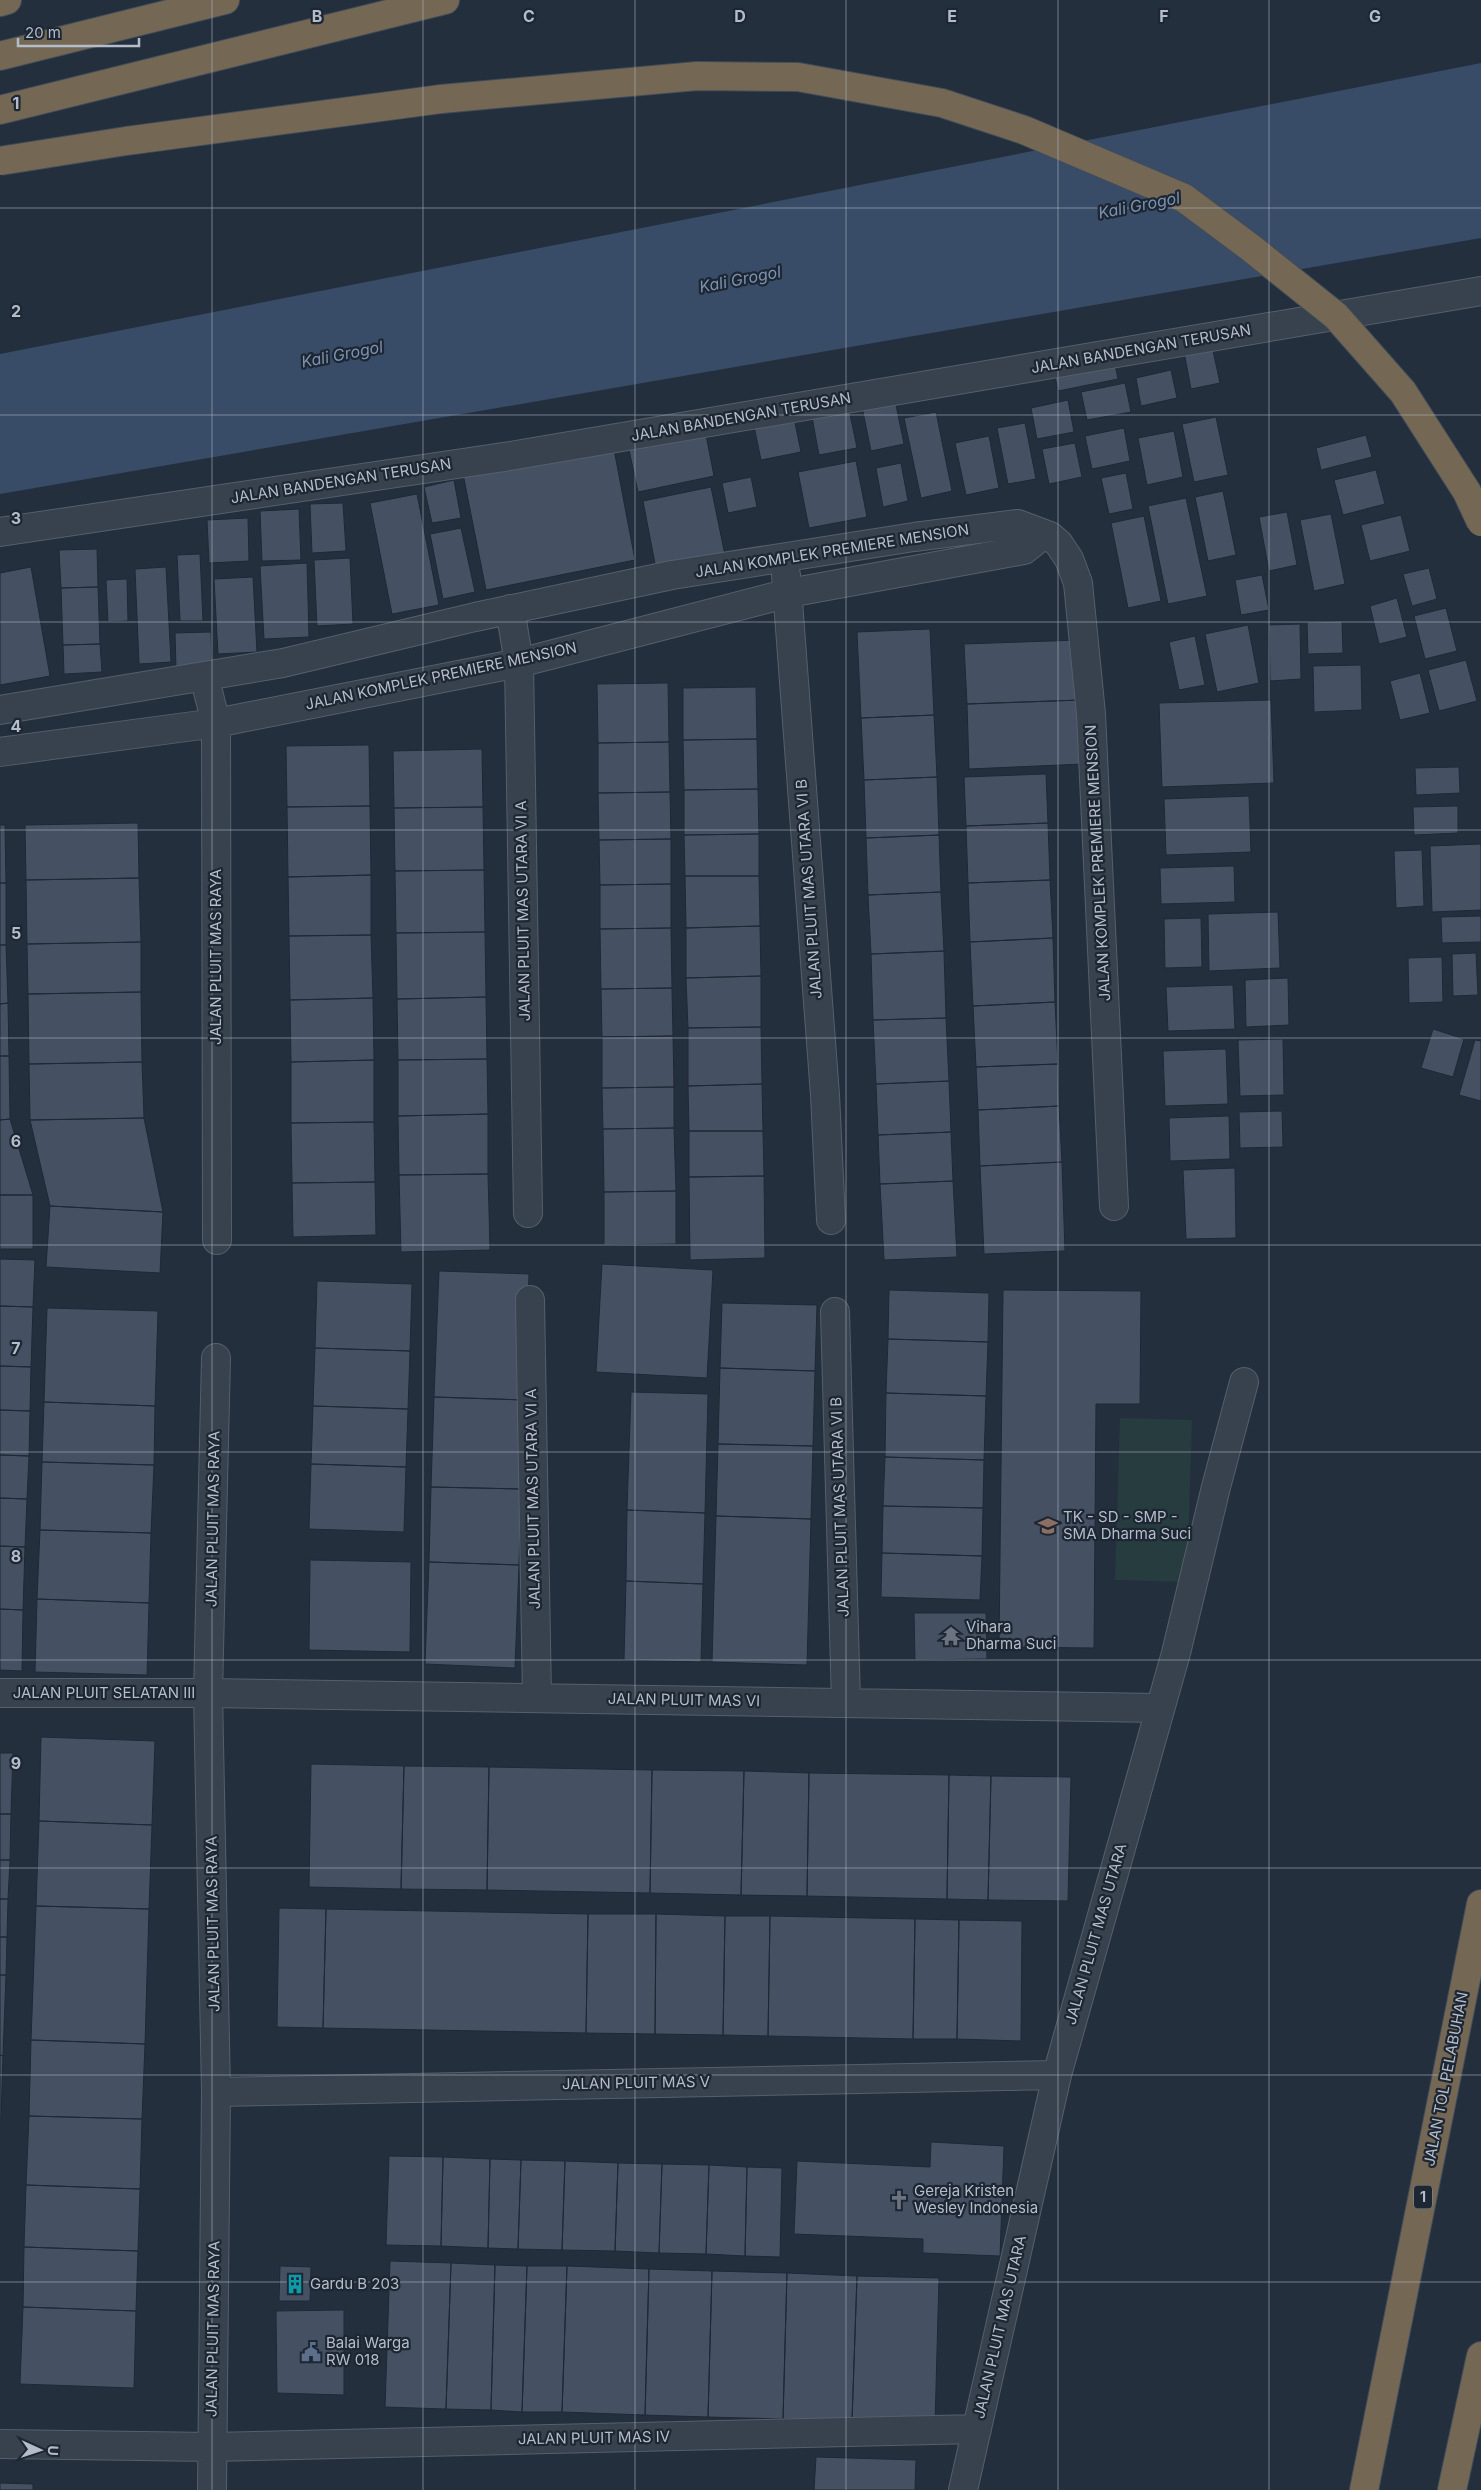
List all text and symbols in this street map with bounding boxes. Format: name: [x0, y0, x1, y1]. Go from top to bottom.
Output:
text: B: [312, 6, 322, 26]
text: C: [523, 6, 535, 26]
text: D: [734, 6, 746, 26]
text: E: [947, 6, 957, 26]
text: F: [1159, 6, 1169, 26]
text: G: [1369, 6, 1381, 26]
scale bar: [18, 15, 139, 47]
text: 20 m: [25, 23, 61, 42]
text: 1: [13, 93, 19, 113]
water label: Kali Grogol: [1096, 187, 1182, 223]
water label: Kali Grogol: [697, 261, 783, 297]
text: 2: [11, 301, 21, 321]
street label: JALAN BANDENGAN TERUSAN: [1029, 320, 1252, 377]
water label: Kali Grogol: [299, 336, 385, 372]
street label: JALAN BANDENGAN TERUSAN: [629, 388, 852, 445]
street label: JALAN BANDENGAN TERUSAN: [229, 454, 453, 507]
text: 3: [11, 508, 21, 528]
street label: JALAN KOMPLEK PREMIERE MENSION: [694, 519, 970, 582]
street label: JALAN KOMPLEK PREMIERE MENSION: [303, 637, 578, 714]
text: 4: [11, 716, 22, 736]
street label: JALAN KOMPLEK PREMIERE MENSION: [1081, 724, 1114, 1002]
street label: JALAN PLUIT MAS UTARA VI B: [791, 778, 826, 1000]
street label: JALAN PLUIT MAS UTARA VI A: [511, 800, 534, 1022]
street label: JALAN PLUIT MAS RAYA: [206, 869, 225, 1045]
text: 5: [11, 923, 21, 943]
text: 6: [11, 1131, 21, 1151]
text: 7: [11, 1338, 21, 1358]
street label: JALAN PLUIT MAS UTARA VI A: [521, 1388, 544, 1610]
street label: JALAN PLUIT MAS UTARA VI B: [826, 1397, 853, 1617]
street label: JALAN PLUIT MAS RAYA: [201, 1431, 224, 1607]
place label: TK - SD - SMP - SMA Dharma Suci: [1063, 1507, 1191, 1543]
school or university icon: TK - SD - SMP - SMA Dharma Suci: [1037, 1515, 1059, 1537]
text: 8: [11, 1546, 21, 1566]
place label: Vihara Dharma Suci: [966, 1617, 1056, 1653]
temple icon: Vihara Dharma Suci: [940, 1625, 962, 1647]
street label: JALAN PLUIT SELATAN III: [13, 1683, 195, 1702]
street label: JALAN PLUIT MAS VI: [608, 1689, 760, 1710]
text: 9: [11, 1753, 21, 1773]
street label: JALAN PLUIT MAS RAYA: [201, 1836, 224, 2012]
street label: JALAN PLUIT MAS UTARA: [1061, 1841, 1131, 2027]
street label: JALAN TOL PELABUHAN: [1419, 1990, 1472, 2168]
street label: JALAN PLUIT MAS V: [562, 2072, 710, 2093]
place label: Gereja Kristen Wesley Indonesia: [914, 2181, 1038, 2217]
road number: 1: [1414, 2186, 1432, 2208]
church icon: Gereja Kristen Wesley Indonesia: [888, 2189, 910, 2211]
street label: JALAN PLUIT MAS UTARA: [969, 2233, 1030, 2421]
street label: JALAN PLUIT MAS RAYA: [201, 2241, 224, 2417]
building icon: Gardu B 203: [284, 2273, 306, 2295]
place label: Gardu B 203: [310, 2274, 399, 2293]
place label: Balai Warga RW 018: [326, 2333, 410, 2369]
public building icon: Balai Warga RW 018: [300, 2341, 322, 2363]
north arrow: [15, 2425, 65, 2475]
street label: JALAN PLUIT MAS IV: [518, 2427, 670, 2448]
text: U: [45, 2445, 62, 2456]

